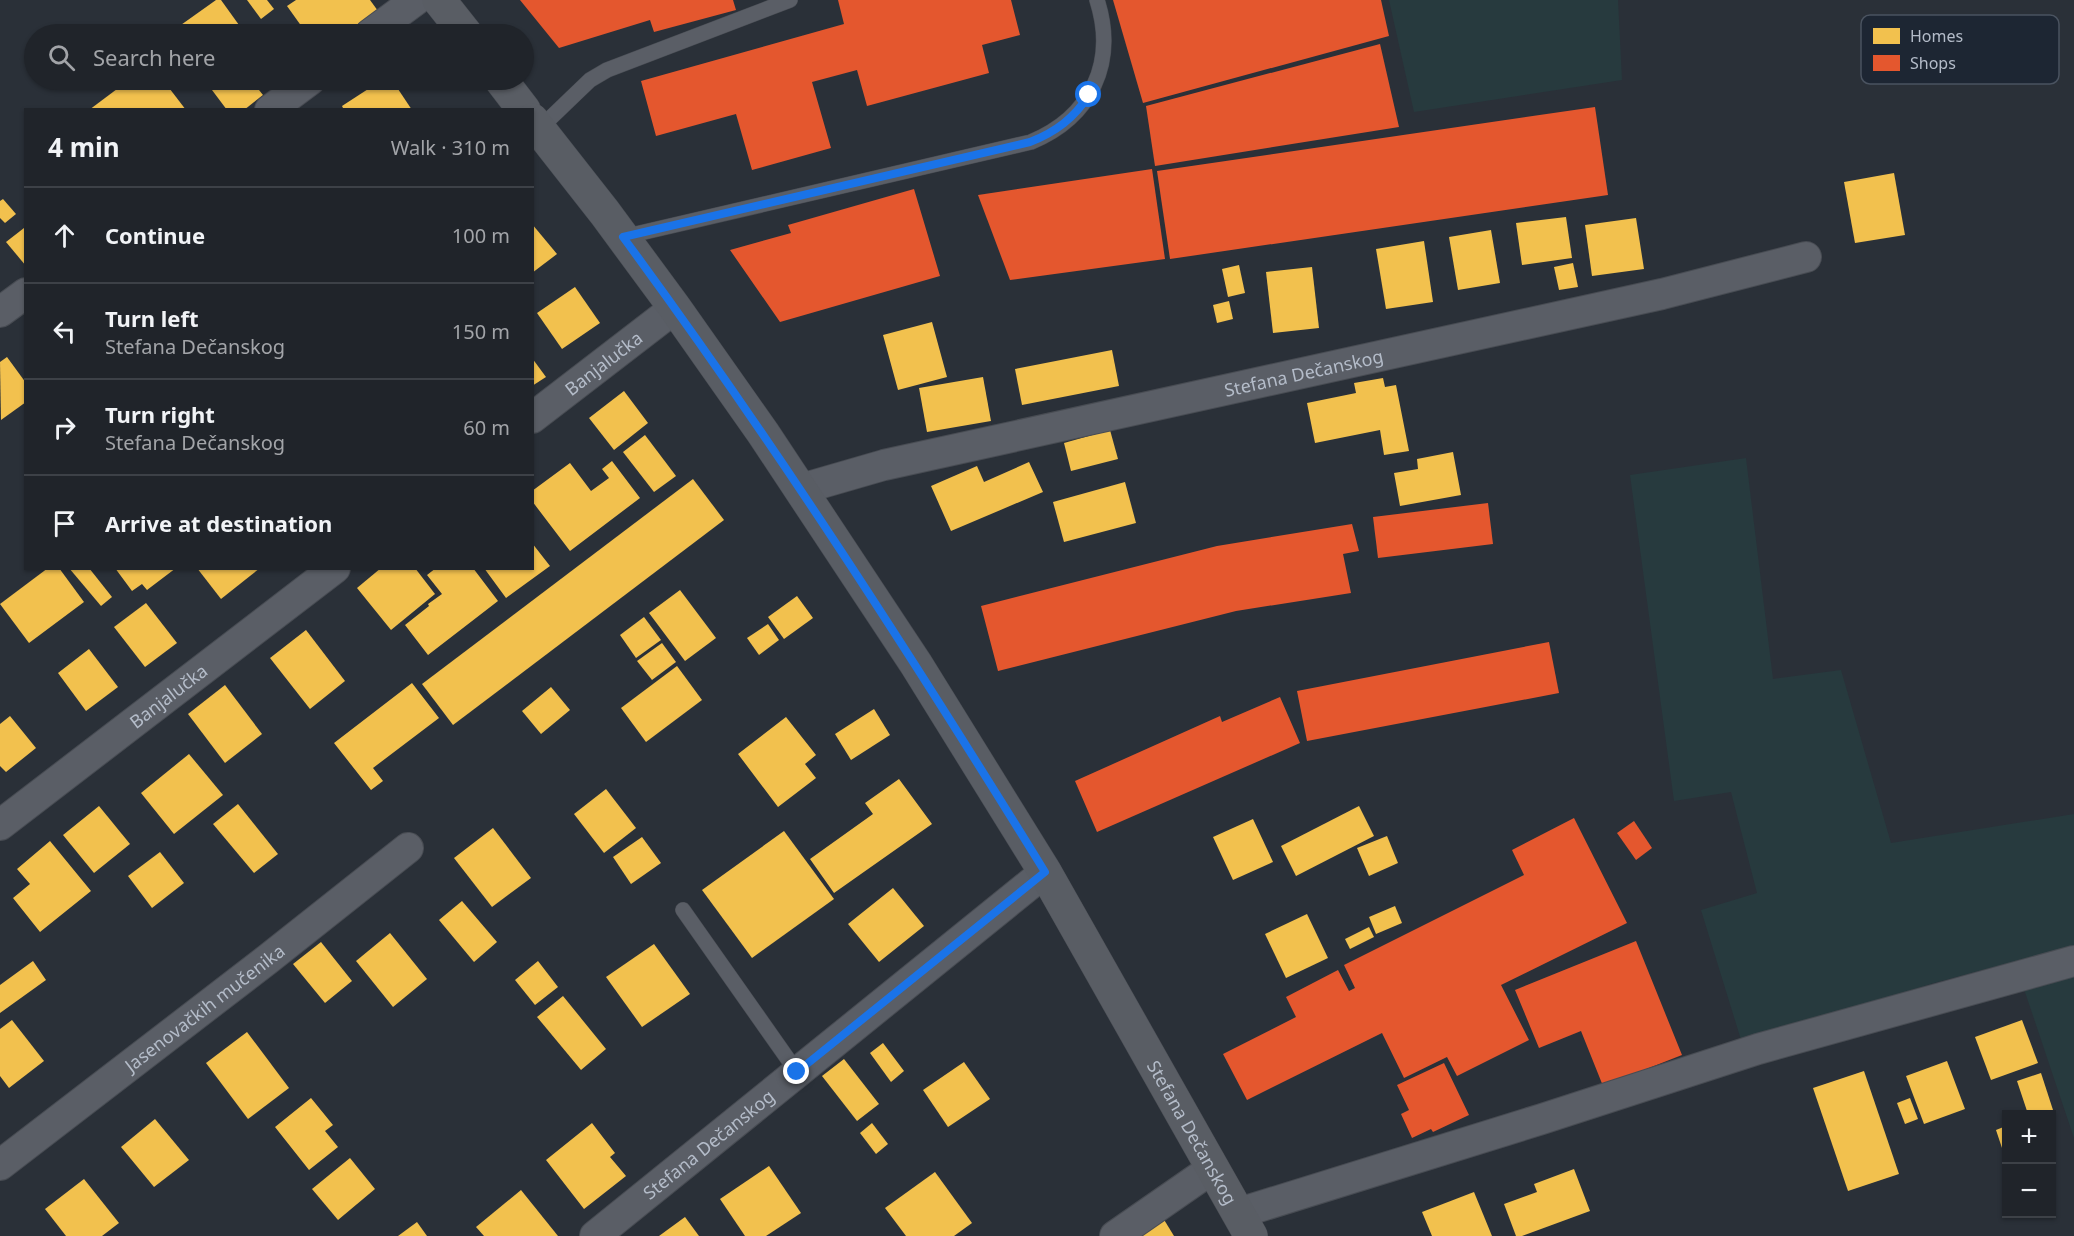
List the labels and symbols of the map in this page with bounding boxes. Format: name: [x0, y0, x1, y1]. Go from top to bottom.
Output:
legend: [1861, 15, 2059, 84]
text: Homes: [1910, 25, 1963, 47]
text: Shops: [1910, 52, 1956, 74]
route start: [1075, 81, 1101, 107]
street label: Banjalučka: [560, 326, 647, 401]
street label: Stefana Dečanskog: [1222, 344, 1385, 402]
street label: Banjalučka: [124, 658, 212, 733]
street label: Jasenovačkih mučenika: [118, 939, 289, 1078]
street label: Stefana Dečanskog: [1142, 1056, 1243, 1209]
route end: [783, 1058, 809, 1084]
street label: Stefana Dečanskog: [638, 1084, 779, 1205]

